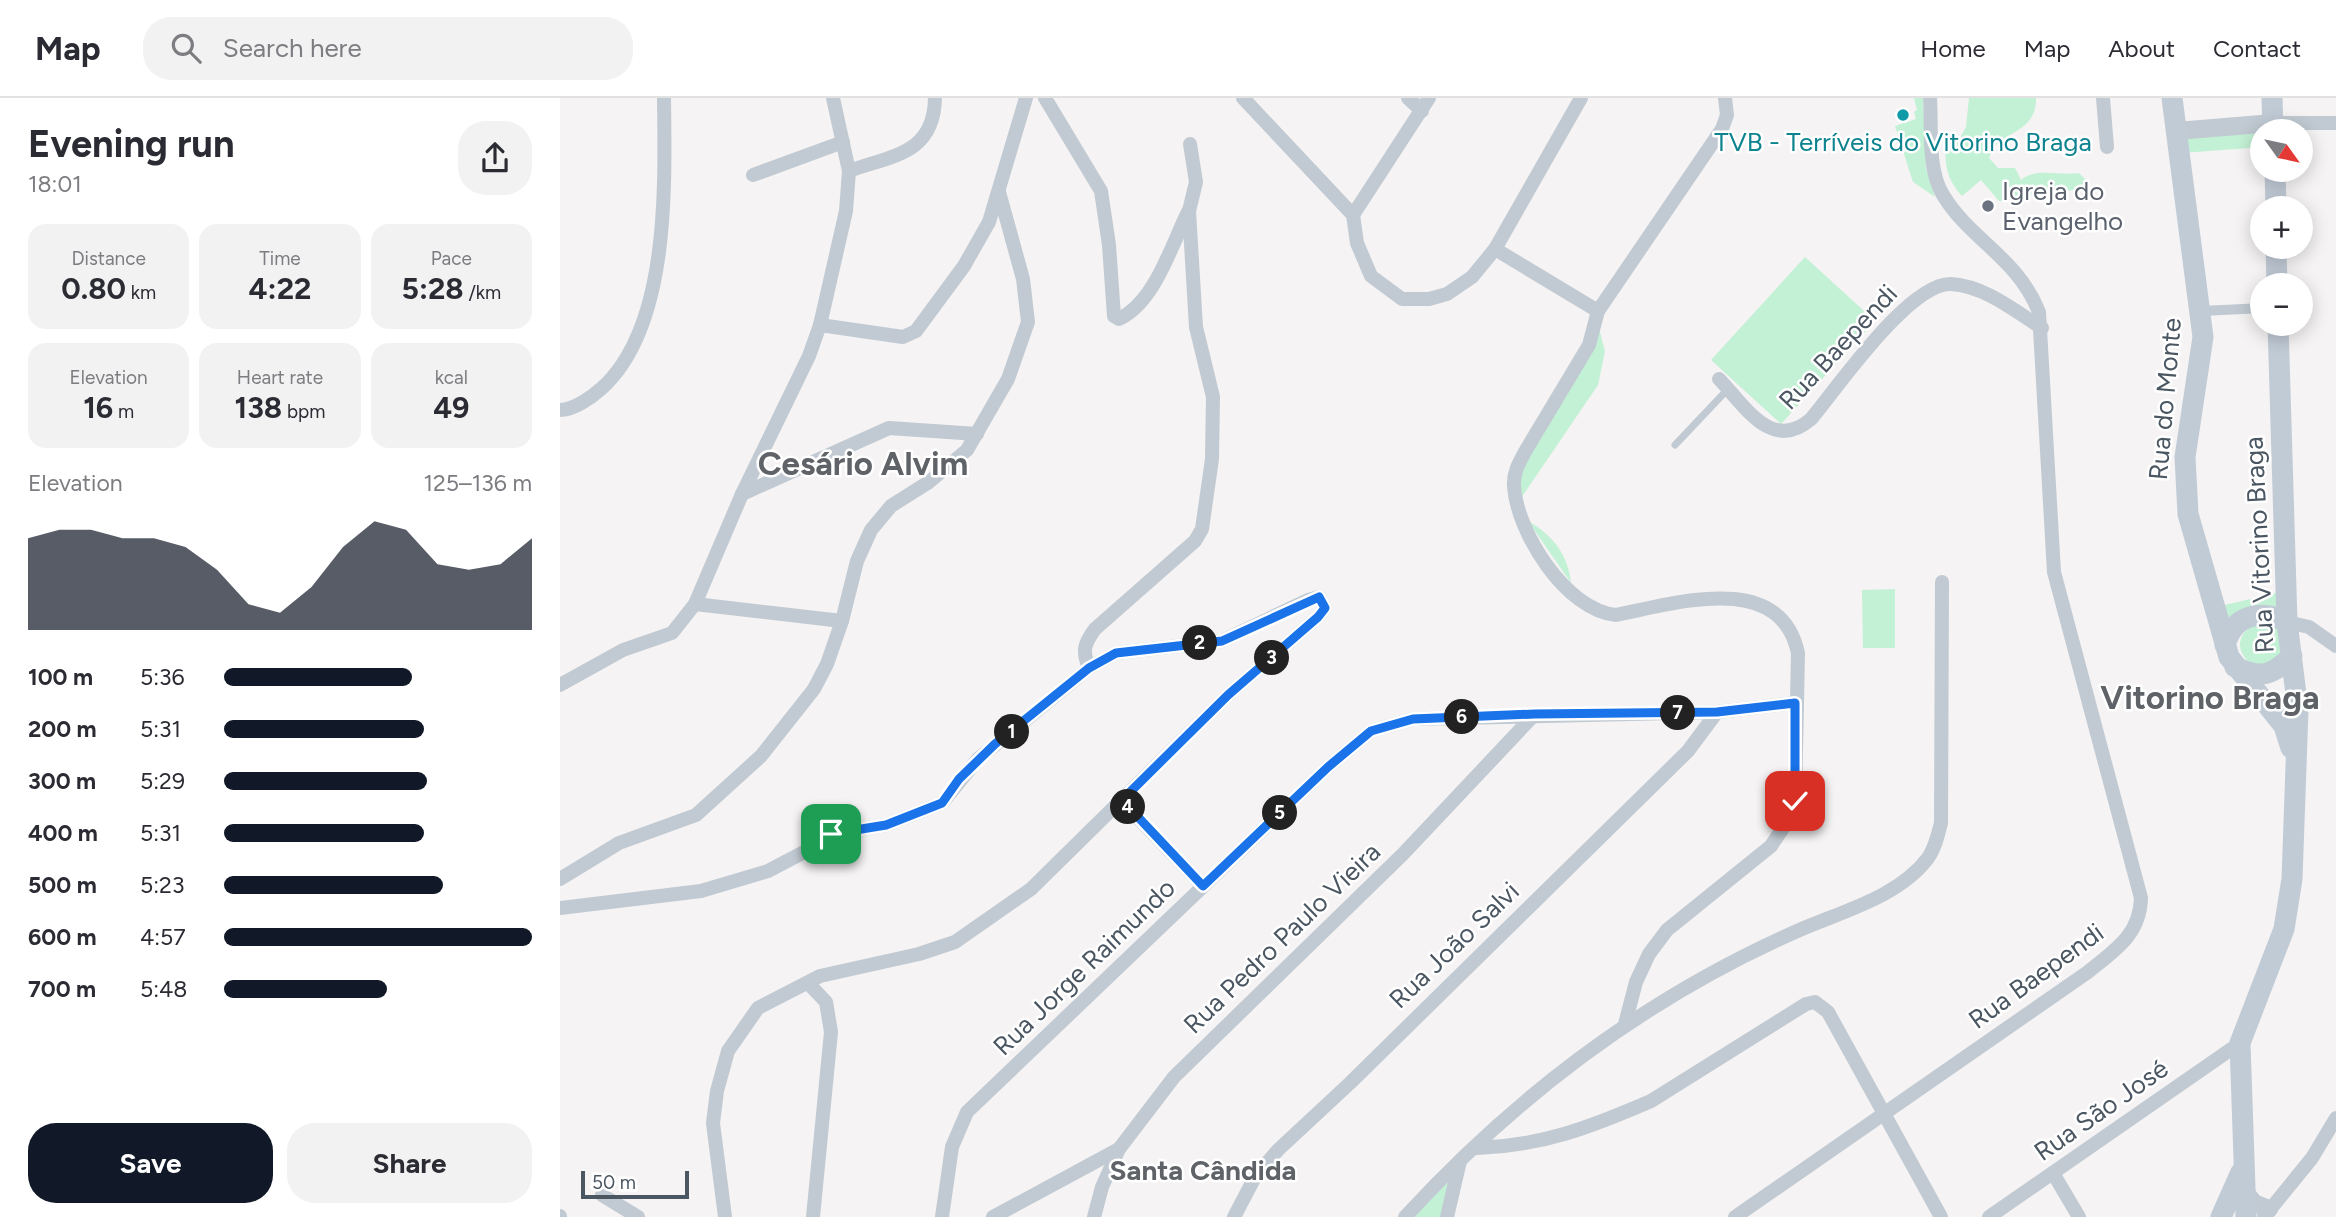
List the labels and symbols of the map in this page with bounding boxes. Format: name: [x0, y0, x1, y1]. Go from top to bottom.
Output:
marker: TVB - Terríveis do Vitorino Braga: [1895, 107, 1911, 123]
north arrow: [2250, 119, 2314, 182]
place label: TVB - Terríveis do Vitorino Braga: [1714, 126, 2092, 158]
place label: Igreja do Evangelho: [2002, 175, 2123, 237]
marker: Igreja do Evangelho: [1980, 198, 1996, 214]
street label: Rua Baependi: [1772, 278, 1904, 416]
street label: Rua do Monte: [2142, 317, 2188, 481]
street label: Rua Vitorino Braga: [2237, 436, 2281, 654]
district label: Cesário Alvim: [758, 444, 968, 483]
pin: 2: [1182, 626, 1218, 660]
pin: 3: [1254, 640, 1290, 676]
district label: Vitorino Braga: [2100, 678, 2320, 717]
pin: 7: [1660, 696, 1696, 730]
pin: 6: [1444, 700, 1480, 734]
pin: 1: [994, 714, 1030, 750]
pin: [1765, 771, 1825, 831]
pin: 4: [1110, 790, 1146, 824]
pin: 5: [1262, 796, 1298, 830]
pin: [801, 804, 861, 864]
street label: Rua Pedro Paulo Vieira: [1177, 836, 1387, 1040]
street label: Rua Jorge Raimundo: [986, 872, 1182, 1062]
street label: Rua João Salvi: [1382, 875, 1526, 1015]
street label: Rua Baependi: [1962, 916, 2110, 1036]
street label: Rua São José: [2028, 1052, 2174, 1168]
district label: Santa Cândida: [1110, 1153, 1297, 1187]
scale bar: [581, 1168, 690, 1200]

